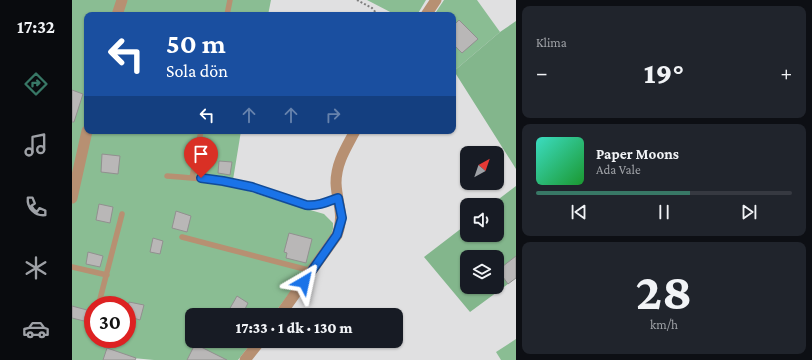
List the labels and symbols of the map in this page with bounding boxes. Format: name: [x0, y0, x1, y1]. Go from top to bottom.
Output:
pin: [184, 137, 218, 178]
north arrow: [460, 146, 504, 190]
position arrow: [283, 261, 325, 303]
speed limit sign: 30: [84, 296, 136, 348]

